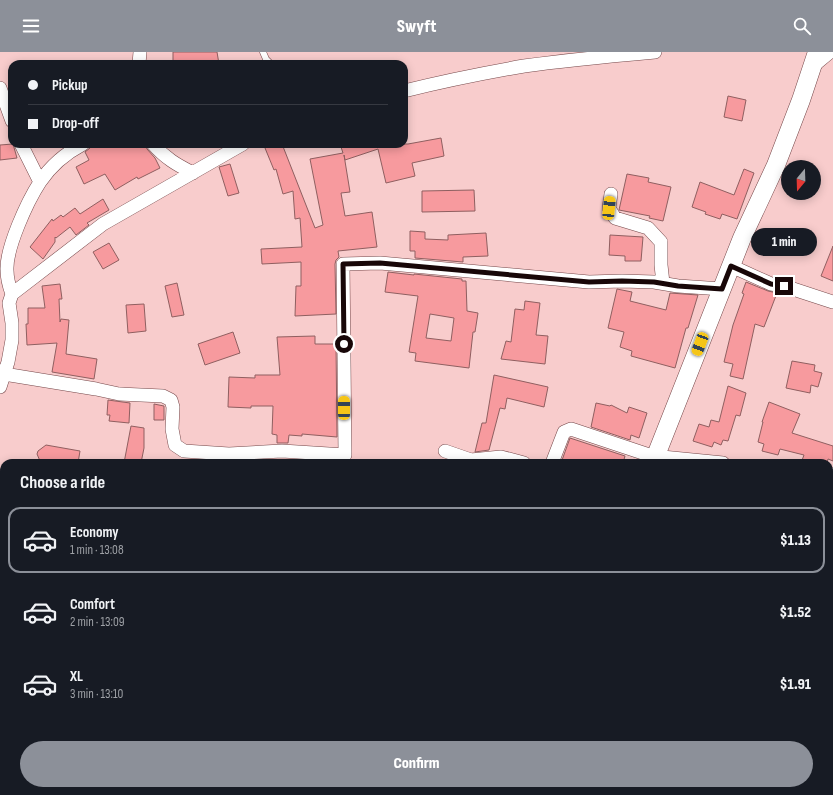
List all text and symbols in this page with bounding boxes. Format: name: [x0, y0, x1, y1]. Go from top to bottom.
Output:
icon: menu: [20, 15, 42, 37]
icon: search: [791, 15, 813, 37]
text: Swyft: [397, 16, 436, 37]
text: Pickup: [52, 76, 88, 95]
text: Drop-off: [52, 114, 99, 133]
north arrow: [781, 160, 821, 200]
map controls: [781, 160, 821, 200]
car: [602, 195, 616, 221]
callout: 1 min: [751, 228, 817, 256]
text: 1 min: [772, 234, 796, 250]
route end: [775, 277, 793, 295]
car: [690, 331, 710, 357]
route start: [335, 335, 353, 353]
car: [338, 396, 350, 420]
text: Choose a ride: [20, 472, 105, 493]
icon: car: [22, 522, 58, 558]
text: Economy: [70, 523, 119, 542]
text: $1.13: [780, 531, 811, 550]
text: 1 min · 13:08: [70, 542, 124, 558]
icon: car: [22, 594, 58, 630]
text: Comfort: [70, 595, 115, 614]
text: $1.52: [779, 603, 811, 622]
text: 2 min · 13:09: [70, 614, 124, 630]
icon: car: [22, 666, 58, 702]
text: XL: [70, 667, 83, 686]
text: $1.91: [780, 675, 811, 694]
text: 3 min · 13:10: [70, 686, 123, 702]
button: Confirm: [20, 741, 813, 787]

